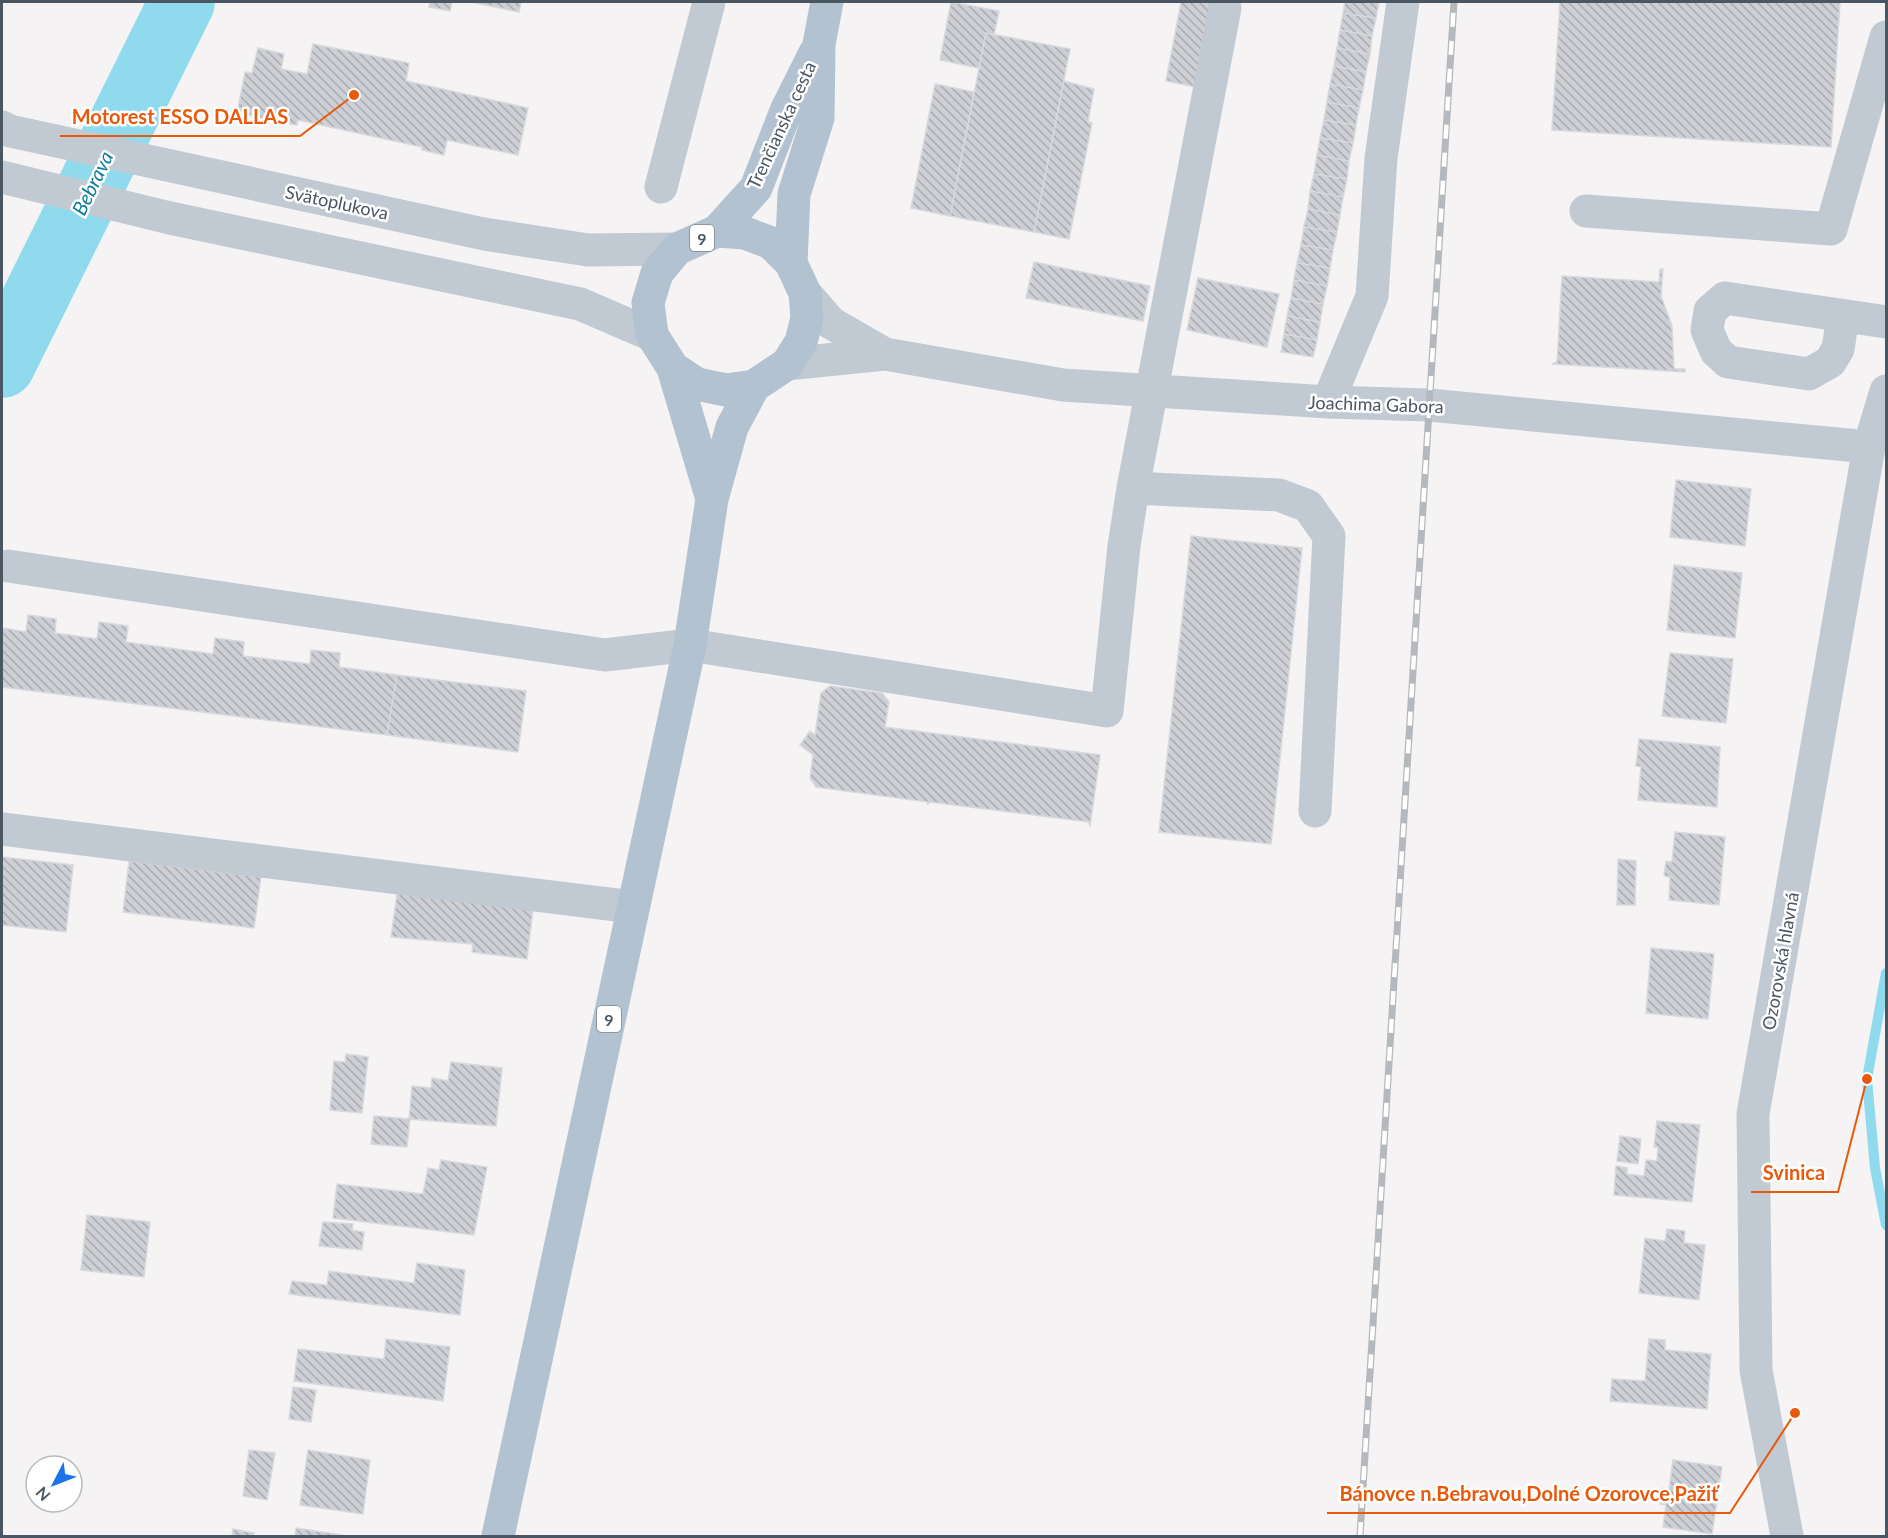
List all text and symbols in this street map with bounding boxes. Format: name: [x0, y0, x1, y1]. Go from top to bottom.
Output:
street label: Trenčianska cesta: [742, 58, 820, 192]
callout: Motorest ESSO DALLAS: [60, 98, 300, 136]
text: Motorest ESSO DALLAS: [72, 104, 288, 128]
water label: Bebrava: [66, 147, 118, 219]
street label: Svätoplukova: [283, 180, 391, 224]
road number: 9: [690, 225, 714, 251]
street label: Joachima Gabora: [1308, 391, 1444, 417]
street label: Ozorovská hlavná: [1757, 890, 1803, 1032]
road number: 9: [597, 1006, 621, 1032]
callout: Svinica: [1751, 1154, 1838, 1192]
text: Svinica: [1763, 1160, 1825, 1184]
north arrow: [24, 1454, 84, 1514]
callout: Bánovce n.Bebravou,Dolné Ozorovce,Pažiť: [1327, 1475, 1730, 1513]
text: Bánovce n.Bebravou,Dolné Ozorovce,Pažiť: [1339, 1481, 1720, 1505]
text: N: [31, 1483, 54, 1505]

